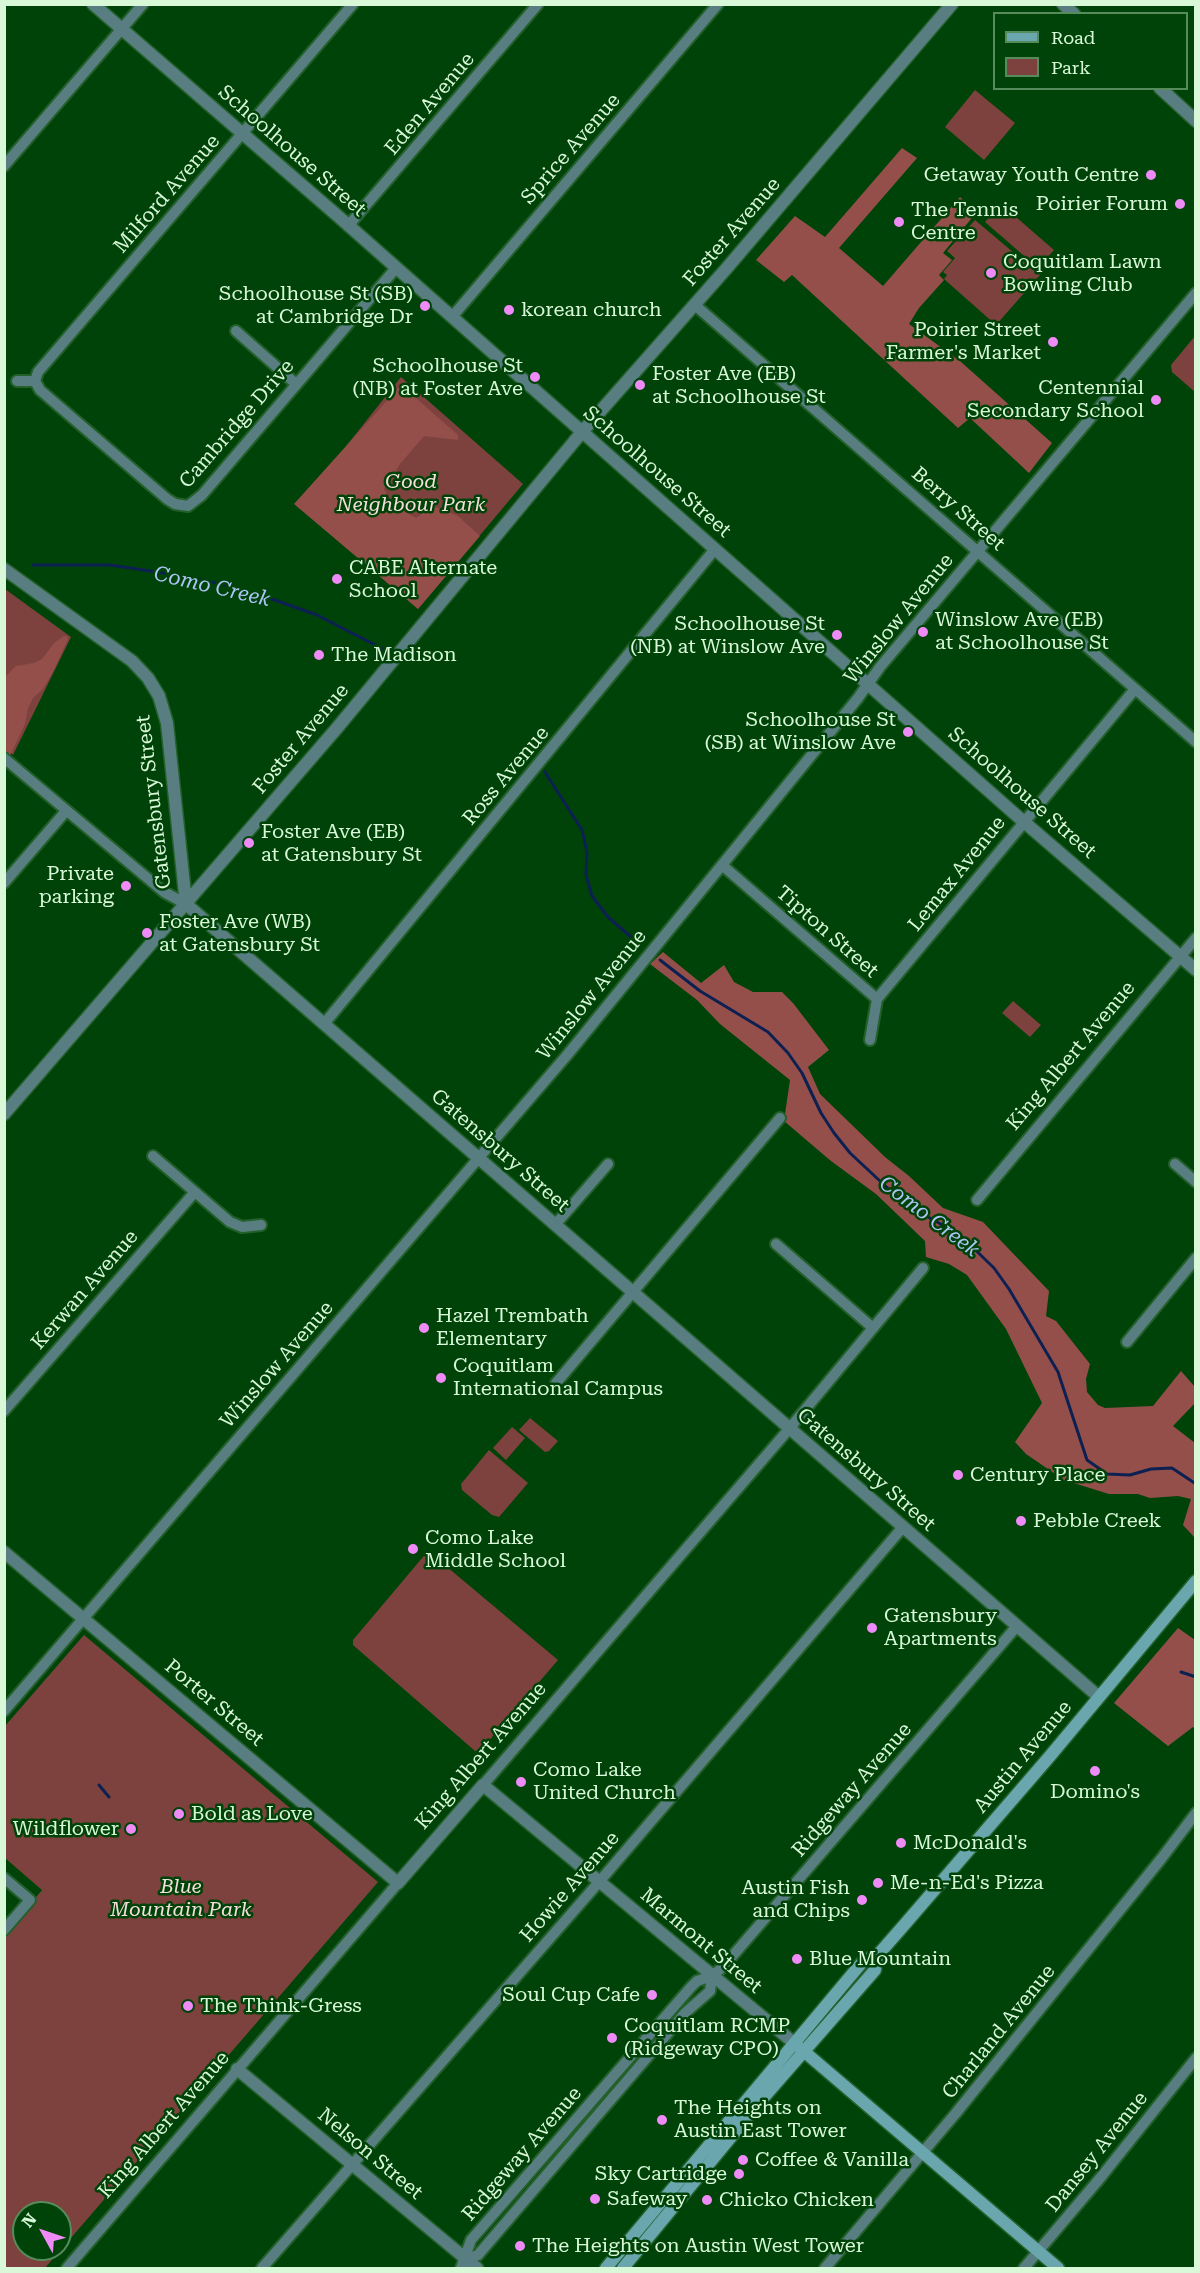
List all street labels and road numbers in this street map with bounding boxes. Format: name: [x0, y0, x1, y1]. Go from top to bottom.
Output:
street label: Eden Avenue: [380, 48, 480, 160]
street label: Schoolhouse Street: [213, 80, 371, 222]
street label: Sprice Avenue: [516, 89, 626, 209]
street label: Milford Avenue: [109, 130, 225, 258]
street label: Foster Avenue: [678, 173, 786, 291]
street label: Cambridge Drive: [175, 355, 299, 493]
street label: Schoolhouse Street: [578, 401, 736, 543]
street label: Berry Street: [907, 462, 1009, 556]
street label: Winslow Avenue: [839, 549, 959, 689]
street label: Foster Avenue: [248, 679, 354, 799]
street label: Gatensbury Street: [131, 714, 177, 890]
street label: Ross Avenue: [458, 722, 554, 830]
street label: Schoolhouse Street: [943, 722, 1101, 864]
street label: Lemax Avenue: [903, 812, 1011, 936]
street label: Tipton Street: [771, 881, 883, 983]
street label: Winslow Avenue: [532, 925, 652, 1065]
street label: King Albert Avenue: [1002, 977, 1140, 1135]
street label: Gatensbury Street: [426, 1084, 574, 1218]
street label: Kerwan Avenue: [27, 1225, 143, 1355]
street label: Winslow Avenue: [215, 1297, 339, 1433]
street label: Gatensbury Street: [792, 1403, 940, 1537]
street label: Porter Street: [160, 1655, 268, 1751]
street label: King Albert Avenue: [410, 1677, 552, 1835]
street label: Austin Avenue: [969, 1696, 1077, 1818]
street label: Ridgeway Avenue: [787, 1718, 917, 1862]
street label: Howie Avenue: [515, 1827, 625, 1947]
street label: Marmont Street: [635, 1883, 767, 1999]
street label: Charland Avenue: [937, 1960, 1061, 2104]
street label: King Albert Avenue: [93, 2046, 235, 2204]
street label: Ridgeway Avenue: [457, 2082, 587, 2226]
street label: Dansey Avenue: [1041, 2087, 1153, 2217]
street label: Nelson Street: [313, 2103, 427, 2205]

